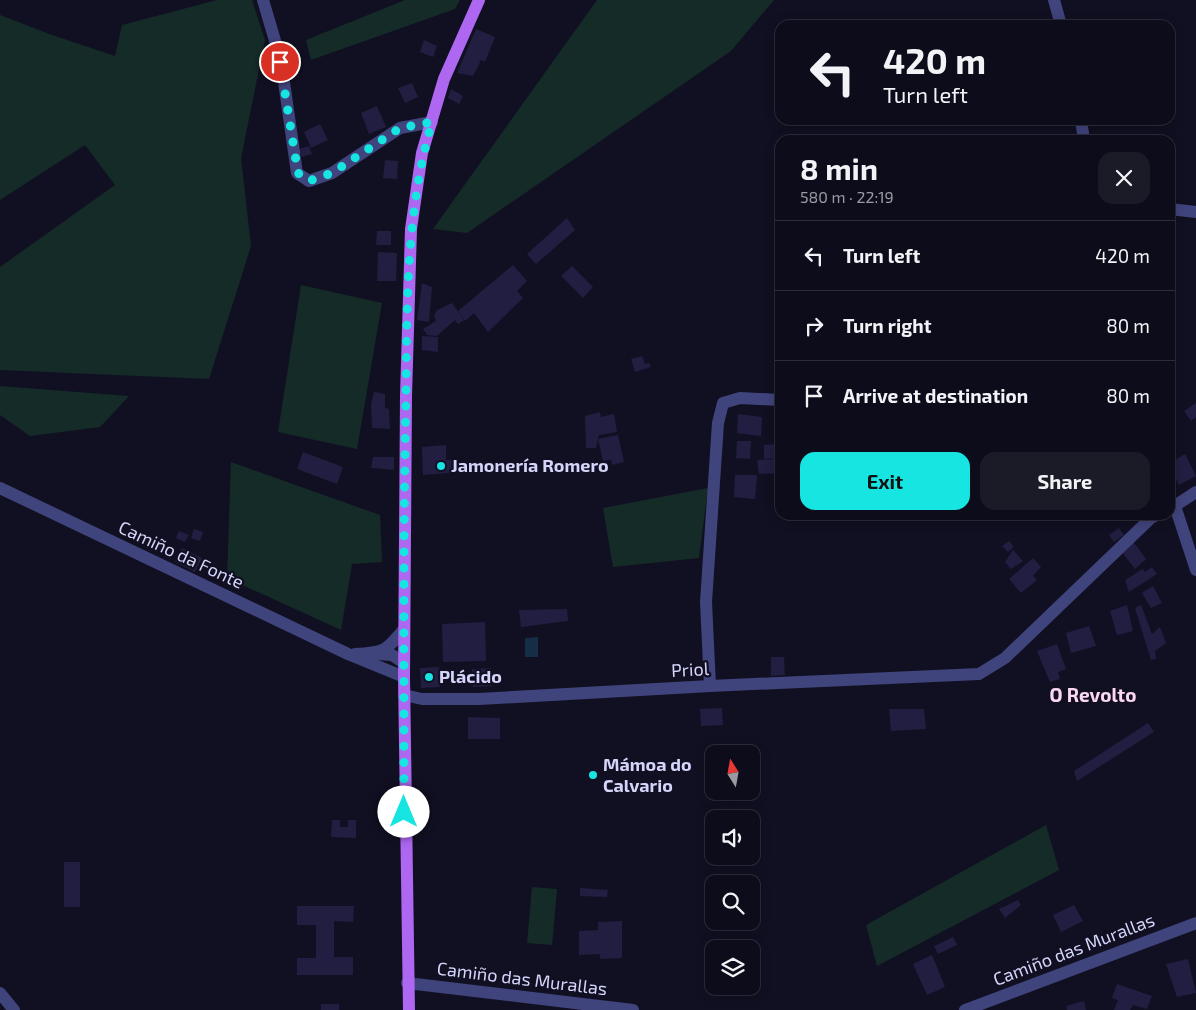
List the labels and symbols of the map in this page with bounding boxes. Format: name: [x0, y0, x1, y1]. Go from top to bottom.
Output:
pin: [259, 41, 301, 83]
place label: Jamonería Romero: [451, 454, 609, 476]
marker: Jamonería Romero: [435, 460, 447, 472]
street label: Camiño da Fonte: [115, 515, 248, 593]
street label: Priol: [670, 657, 710, 681]
place label: Plácido: [439, 665, 502, 687]
marker: Plácido: [423, 671, 435, 683]
district label: O Revolto: [1050, 683, 1136, 706]
north arrow: [705, 745, 760, 800]
place label: Mámoa do Calvario: [603, 753, 692, 796]
marker: Mámoa do Calvario: [587, 769, 599, 781]
position arrow: [377, 785, 429, 837]
street label: Camiño das Murallas: [990, 908, 1158, 990]
street label: Camiño das Murallas: [436, 957, 608, 999]

